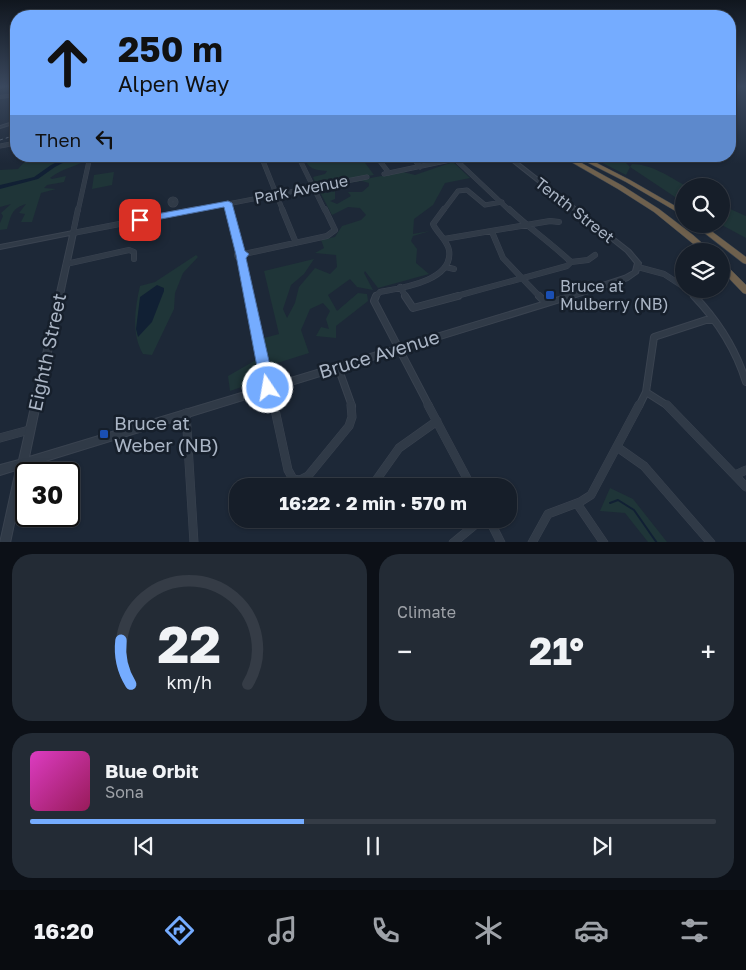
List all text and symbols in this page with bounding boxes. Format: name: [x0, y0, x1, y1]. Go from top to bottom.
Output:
text: 250 m: [118, 28, 223, 70]
icon: ahead: [35, 30, 100, 95]
text: Alpen Way: [118, 70, 229, 97]
icon: left: [91, 125, 119, 153]
text: Then: [35, 128, 81, 151]
street label: Park Avenue: [252, 170, 350, 208]
street label: Tenth Street: [531, 173, 619, 247]
map controls: [675, 178, 730, 298]
button: search: [675, 178, 730, 233]
pin: [119, 199, 161, 241]
icon: arrive: [126, 206, 154, 234]
button: layers: [675, 243, 730, 298]
place label: Bruce at Mulberry (NB): [560, 276, 669, 314]
marker: Bruce at Mulberry (NB): [544, 289, 556, 301]
street label: Eighth Street: [23, 291, 70, 413]
street label: Bruce Avenue: [316, 324, 442, 383]
position arrow: [241, 361, 293, 413]
place label: Bruce at Weber (NB): [114, 411, 219, 456]
marker: Bruce at Weber (NB): [98, 428, 110, 440]
speed limit sign: 30: [15, 462, 80, 527]
text: 16:22 · 2 min · 570 m: [279, 491, 467, 514]
text: Climate: [397, 602, 456, 622]
text: 22: [158, 612, 221, 674]
text: 21°: [529, 628, 584, 673]
text: −: [397, 635, 412, 668]
text: +: [701, 635, 716, 668]
text: km/h: [167, 671, 212, 693]
text: Blue Orbit: [105, 759, 199, 782]
text: Sona: [105, 782, 144, 802]
icon: previous: [130, 832, 158, 860]
icon: pause: [359, 832, 387, 860]
icon: next: [588, 832, 616, 860]
icon: directions: [162, 913, 197, 948]
icon: music: [265, 913, 300, 948]
icon: phone: [368, 913, 403, 948]
icon: climate: [471, 913, 506, 948]
icon: car: [574, 913, 609, 948]
icon: filters: [677, 913, 712, 948]
text: 16:20: [34, 917, 94, 944]

